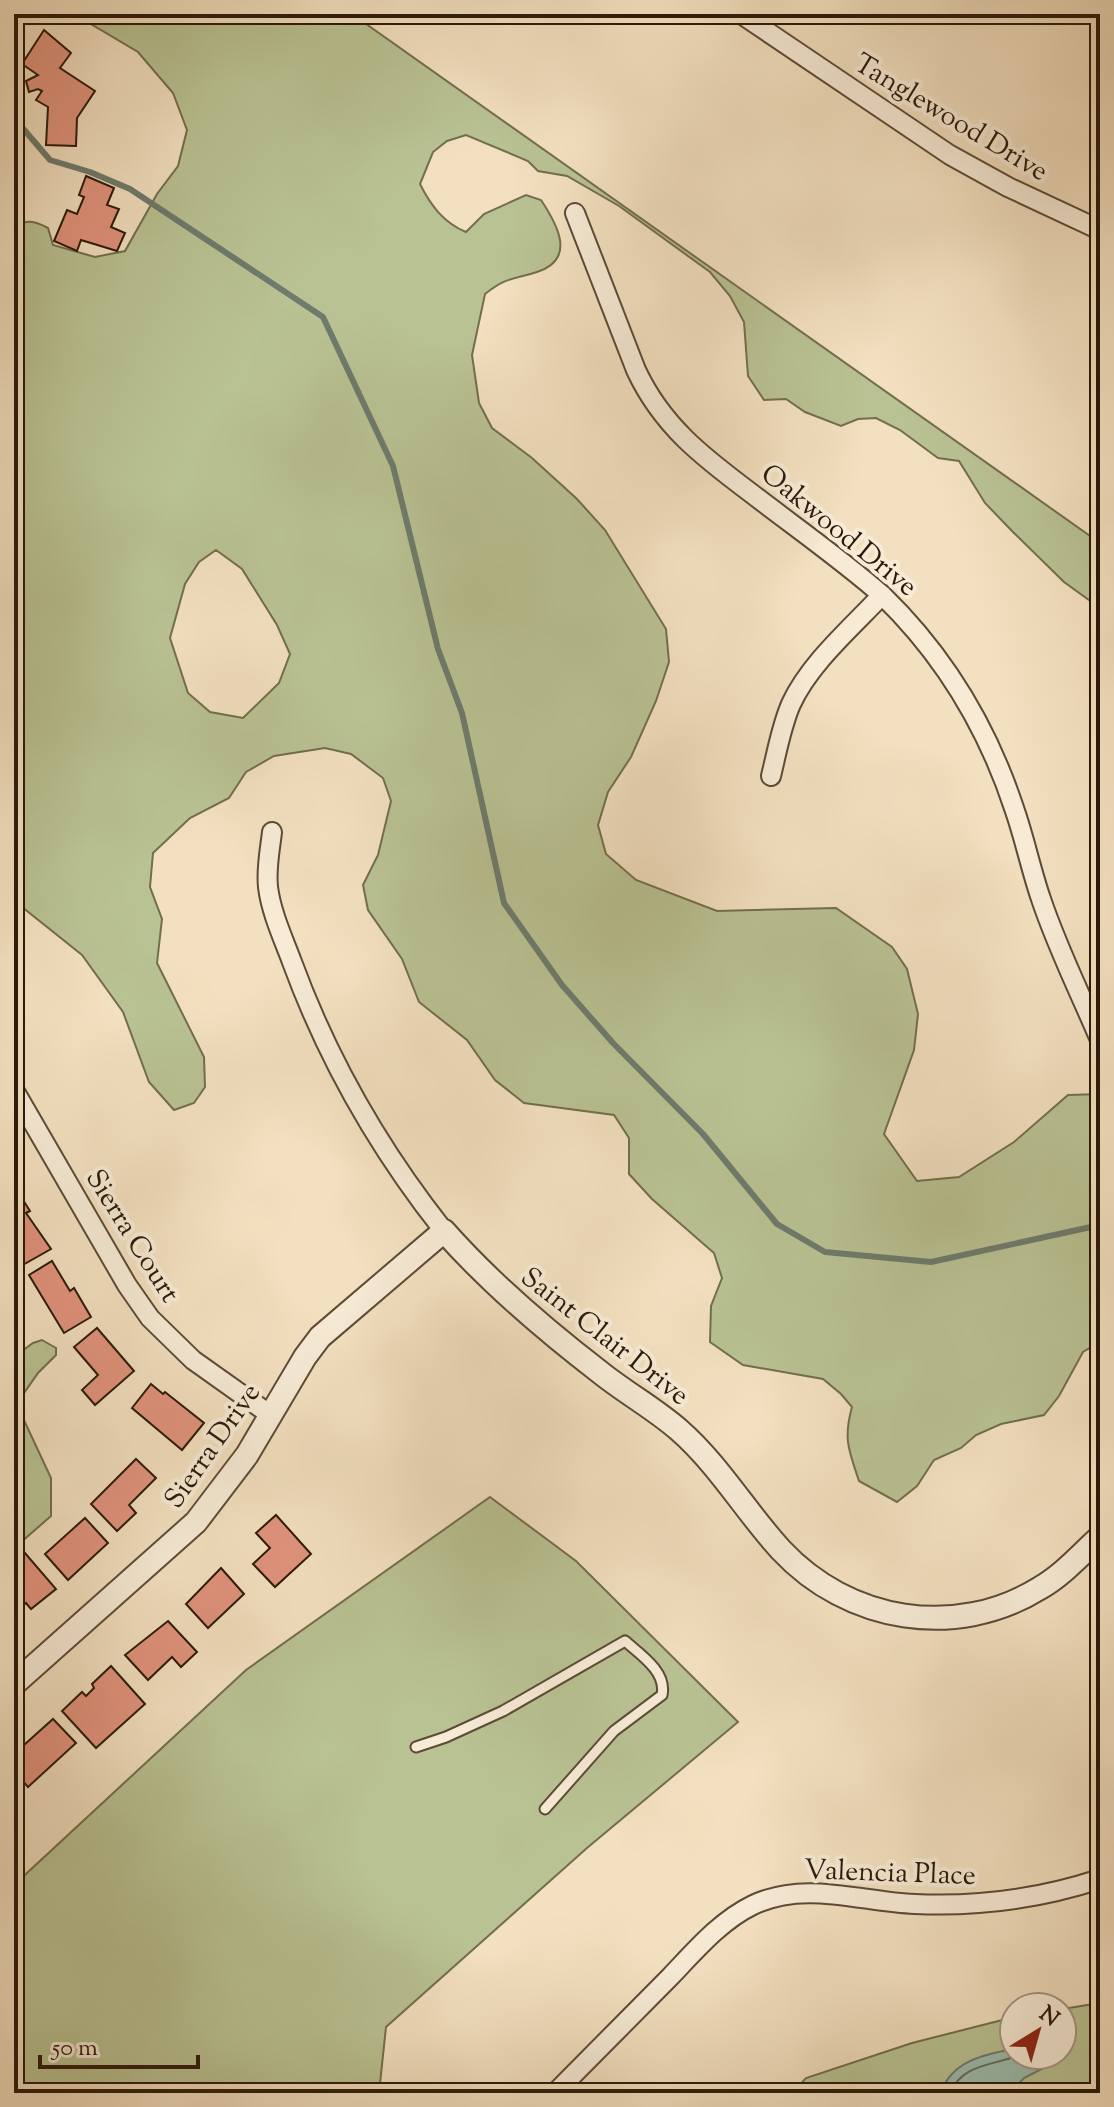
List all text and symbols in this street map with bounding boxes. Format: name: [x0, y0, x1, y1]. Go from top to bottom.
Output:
street label: Tanglewood Drive: [846, 45, 1055, 192]
street label: Oakwood Drive: [751, 456, 925, 607]
street label: Sierra Court: [75, 1162, 189, 1311]
street label: Saint Clair Drive: [511, 1259, 697, 1416]
street label: Sierra Drive: [156, 1376, 271, 1517]
street label: Valencia Place: [803, 1851, 977, 1897]
north arrow: [998, 1991, 1078, 2071]
text: N: [1032, 1999, 1065, 2036]
scale bar: [40, 2019, 198, 2069]
text: 50 m: [50, 2032, 98, 2066]

